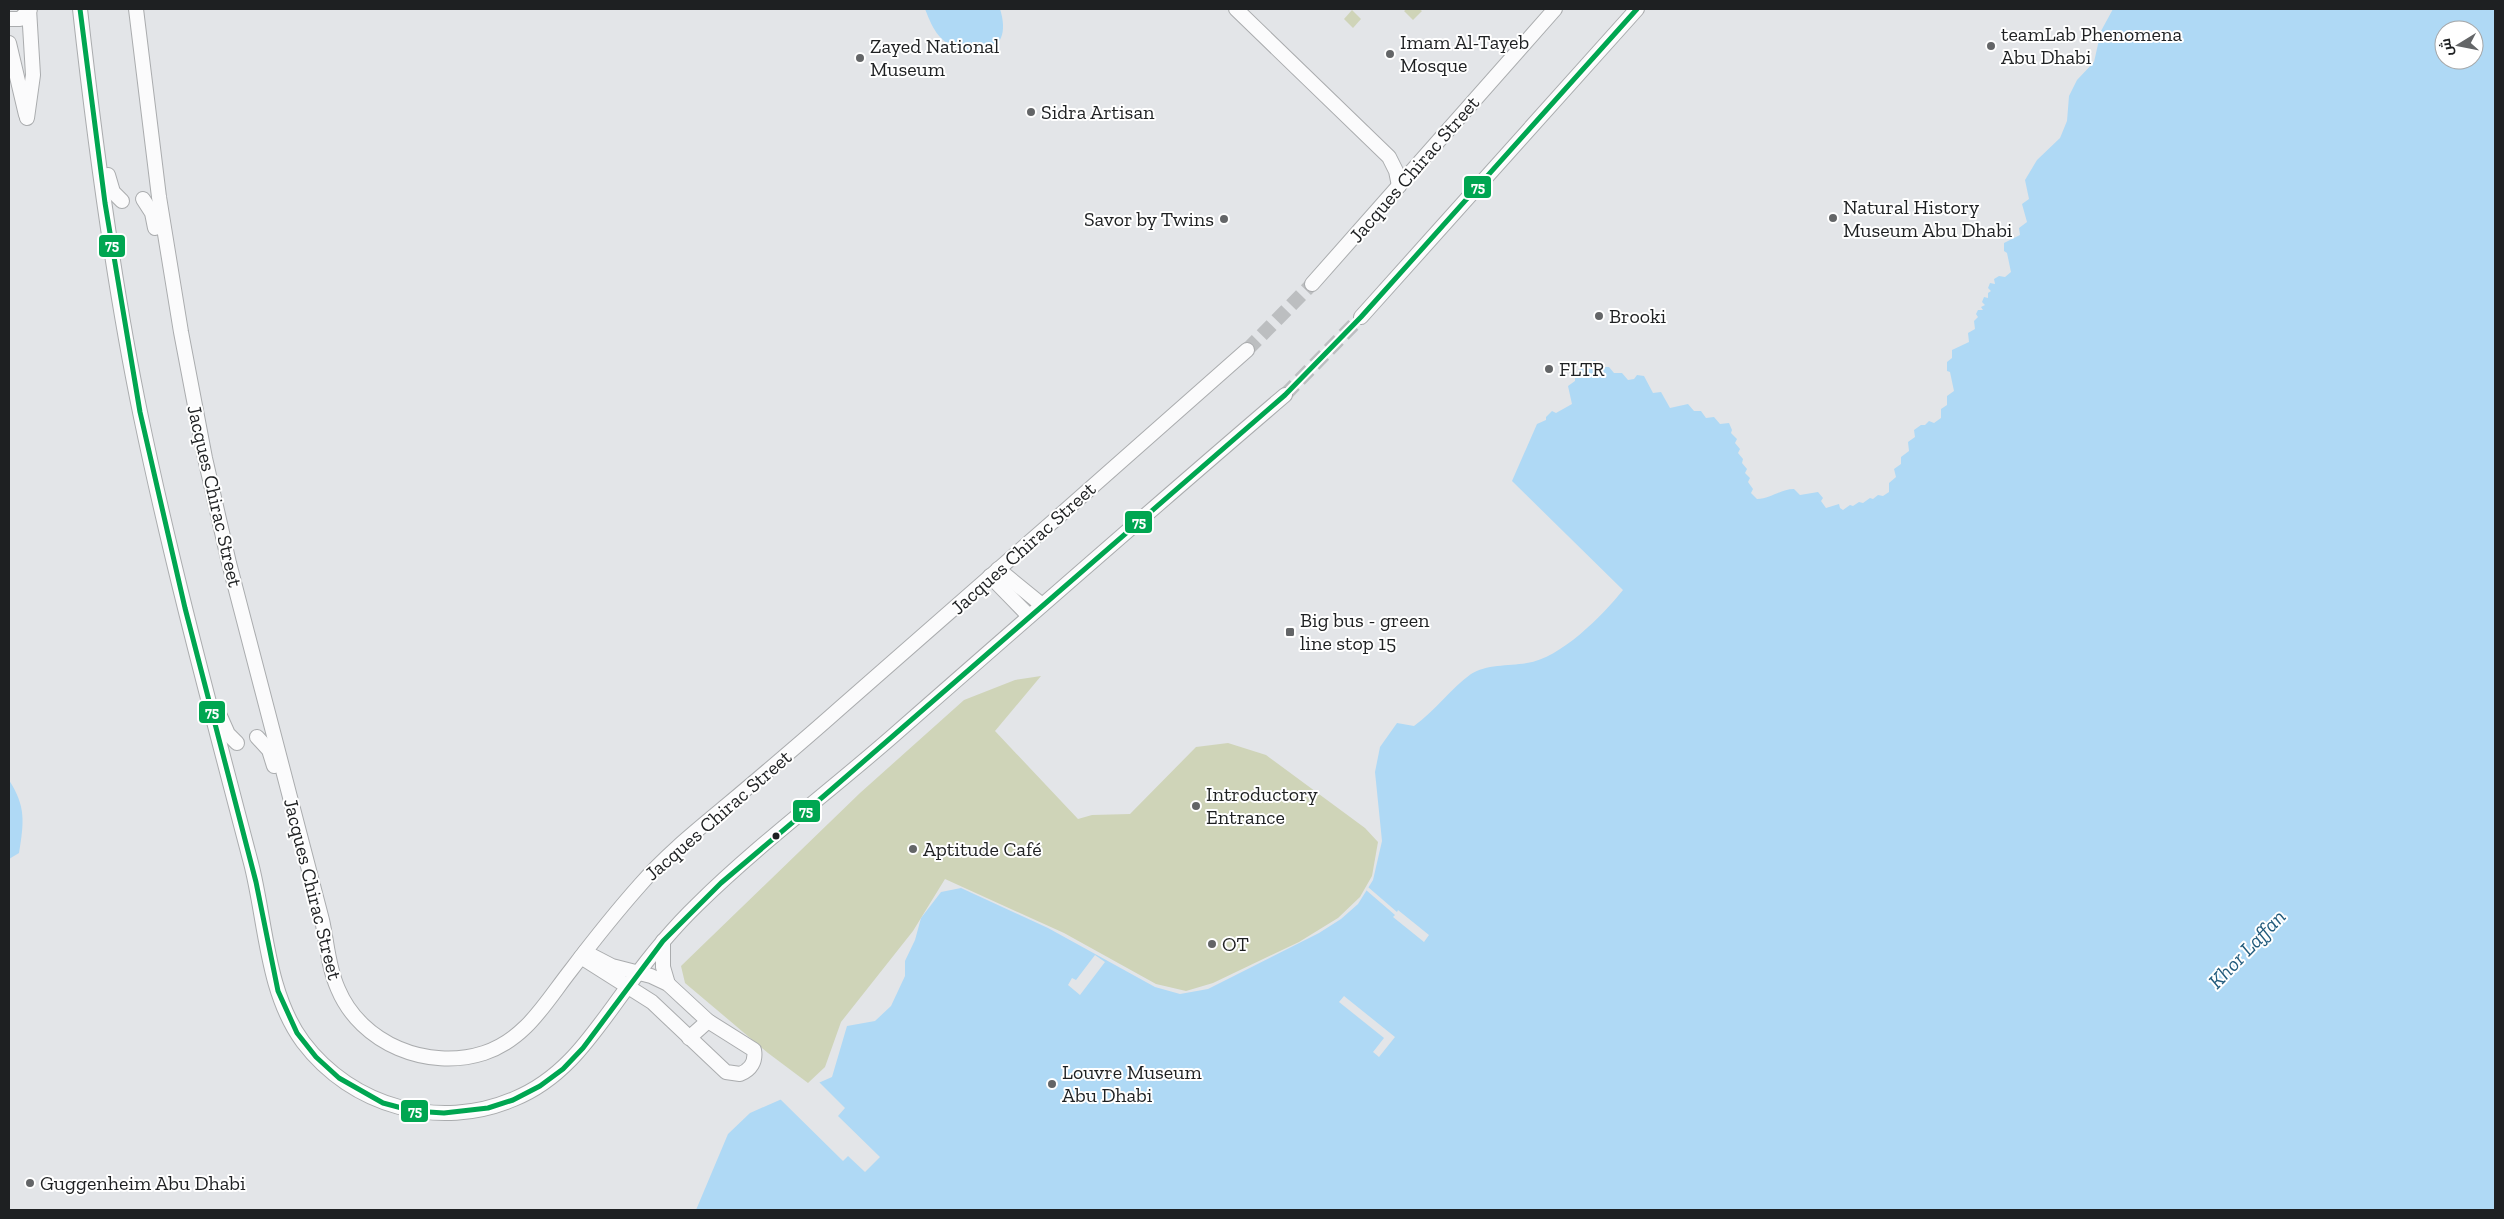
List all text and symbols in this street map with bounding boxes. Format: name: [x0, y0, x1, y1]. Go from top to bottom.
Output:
north arrow: [2434, 20, 2484, 70]
place label: teamLab Phenomena Abu Dhabi: [2001, 22, 2182, 69]
place label: Imam Al-Tayeb Mosque: [1400, 30, 1529, 77]
place label: Zayed National Museum: [870, 34, 999, 81]
text: ش: [2437, 37, 2457, 57]
marker: teamLab Phenomena Abu Dhabi: [1985, 40, 1997, 52]
marker: Imam Al-Tayeb Mosque: [1384, 48, 1396, 60]
marker: Zayed National Museum: [854, 52, 866, 64]
street label: Jacques Chirac Street: [1344, 90, 1485, 247]
place label: Sidra Artisan: [1041, 100, 1155, 124]
marker: Sidra Artisan: [1025, 106, 1037, 118]
line badge: 75: [1463, 175, 1492, 199]
text: 75: [1471, 179, 1485, 196]
place label: Natural History Museum Abu Dhabi: [1843, 195, 2013, 242]
place label: Savor by Twins: [1084, 207, 1214, 231]
marker: Natural History Museum Abu Dhabi: [1827, 212, 1839, 224]
marker: Savor by Twins: [1218, 213, 1230, 225]
line badge: 75: [98, 234, 126, 258]
text: 75: [105, 237, 119, 254]
place label: Brooki: [1609, 304, 1666, 328]
marker: Brooki: [1593, 310, 1605, 322]
place label: FLTR: [1559, 357, 1605, 381]
marker: FLTR: [1543, 363, 1555, 375]
street label: Jacques Chirac Street: [182, 403, 248, 590]
street label: Jacques Chirac Street: [946, 476, 1101, 619]
line badge: 75: [1124, 510, 1153, 534]
text: 75: [1132, 514, 1146, 531]
place label: Big bus - green line stop 15: [1300, 608, 1430, 655]
marker: Big bus - green line stop 15: [1284, 626, 1296, 638]
line badge: 75: [198, 700, 226, 724]
text: 75: [205, 704, 219, 721]
street label: Jacques Chirac Street: [640, 744, 797, 885]
place label: Introductory Entrance: [1206, 782, 1318, 829]
street label: Jacques Chirac Street: [279, 796, 347, 983]
line badge: 75: [792, 799, 821, 823]
marker: Introductory Entrance: [1190, 800, 1202, 812]
text: 75: [799, 803, 813, 820]
unlabelled marker: [771, 831, 781, 841]
place label: Aptitude Café: [923, 837, 1042, 861]
marker: Aptitude Café: [907, 843, 919, 855]
water label: Khor Laffan: [2203, 904, 2290, 993]
place label: OT: [1222, 932, 1249, 956]
marker: OT: [1206, 938, 1218, 950]
place label: Louvre Museum Abu Dhabi: [1062, 1060, 1202, 1107]
marker: Louvre Museum Abu Dhabi: [1046, 1078, 1058, 1090]
line badge: 75: [400, 1099, 429, 1123]
text: 75: [408, 1103, 422, 1120]
place label: Guggenheim Abu Dhabi: [40, 1171, 246, 1195]
marker: Guggenheim Abu Dhabi: [24, 1177, 36, 1189]

